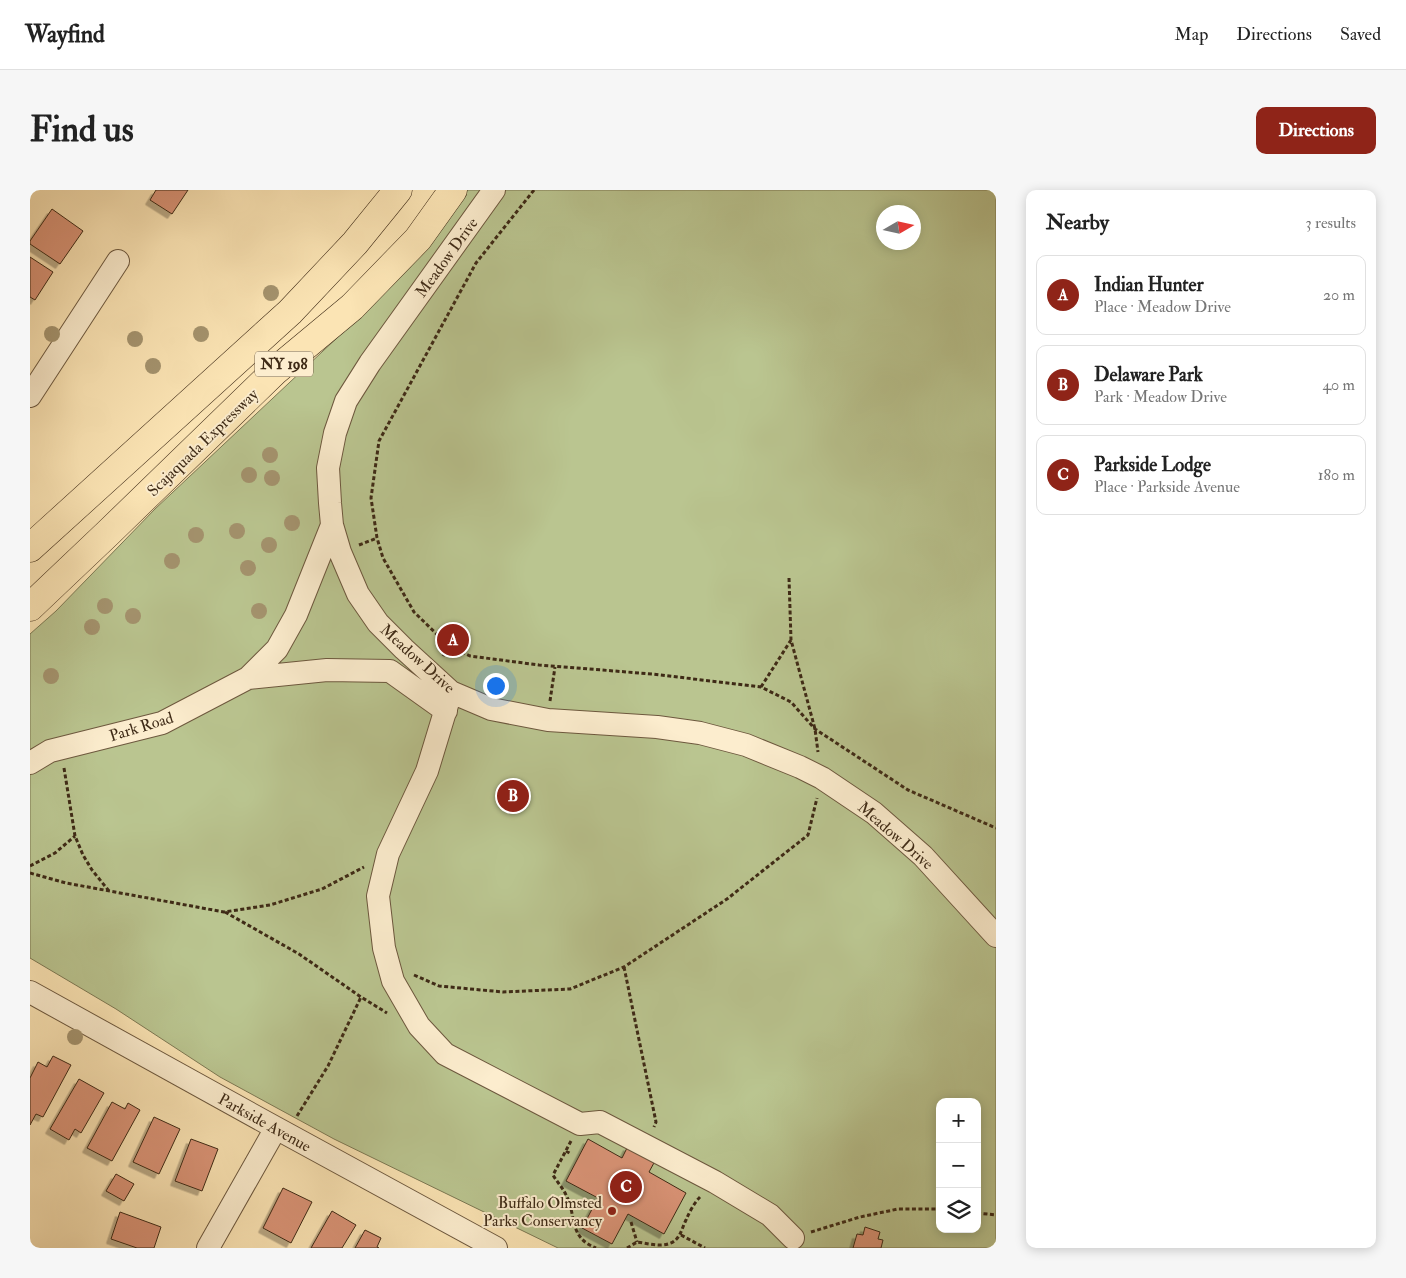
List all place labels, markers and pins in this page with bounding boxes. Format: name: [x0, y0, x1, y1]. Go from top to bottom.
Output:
pin: A: [437, 621, 469, 659]
pin: B: [497, 777, 529, 815]
pin: C: [610, 1168, 642, 1206]
place label: Buffalo Olmsted Parks Conservancy: [483, 1193, 603, 1231]
marker: Buffalo Olmsted Parks Conservancy: [606, 1205, 618, 1217]

